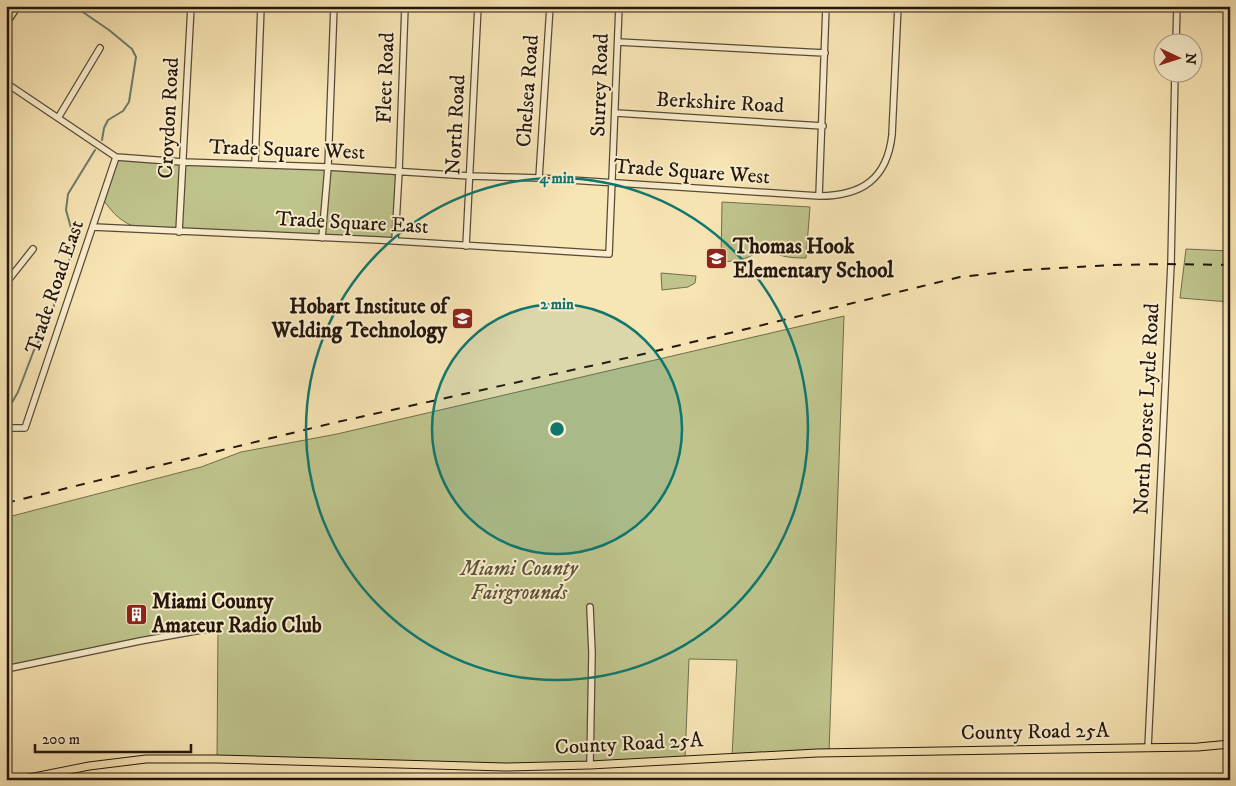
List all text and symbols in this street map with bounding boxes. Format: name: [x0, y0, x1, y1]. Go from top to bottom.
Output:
street label: Fleet Road: [371, 31, 401, 124]
street label: Surrey Road: [585, 32, 615, 137]
north arrow: [1154, 32, 1204, 82]
street label: Chelsea Road: [511, 33, 545, 148]
text: N: [1181, 52, 1199, 66]
street label: Croydon Road: [153, 56, 185, 179]
street label: North Road: [440, 74, 472, 176]
street label: Berkshire Road: [655, 87, 785, 119]
street label: Trade Square West: [208, 134, 366, 166]
street label: Trade Square West: [613, 154, 771, 190]
text: 4 min: [539, 169, 575, 188]
street label: Trade Square East: [275, 206, 429, 240]
street label: Trade Road East: [20, 216, 90, 357]
place label: Thomas Hook Elementary School: [732, 234, 894, 284]
school or university icon: Thomas Hook Elementary School: [705, 247, 729, 271]
place label: Hobart Institute of Welding Technology: [271, 294, 450, 344]
text: 2 min: [540, 295, 574, 314]
street label: North Dorset Lytle Road: [1128, 302, 1166, 516]
school or university icon: Hobart Institute of Welding Technology: [451, 307, 475, 331]
centre of rings: [548, 420, 566, 438]
park label: Miami County Fairgrounds: [459, 556, 579, 606]
place label: Miami County Amateur Radio Club: [151, 589, 322, 639]
building icon: Miami County Amateur Radio Club: [124, 602, 148, 626]
street label: County Road 25A: [961, 718, 1110, 746]
scale bar: [35, 721, 191, 753]
street label: County Road 25A: [554, 727, 704, 761]
text: 200 m: [42, 730, 80, 749]

